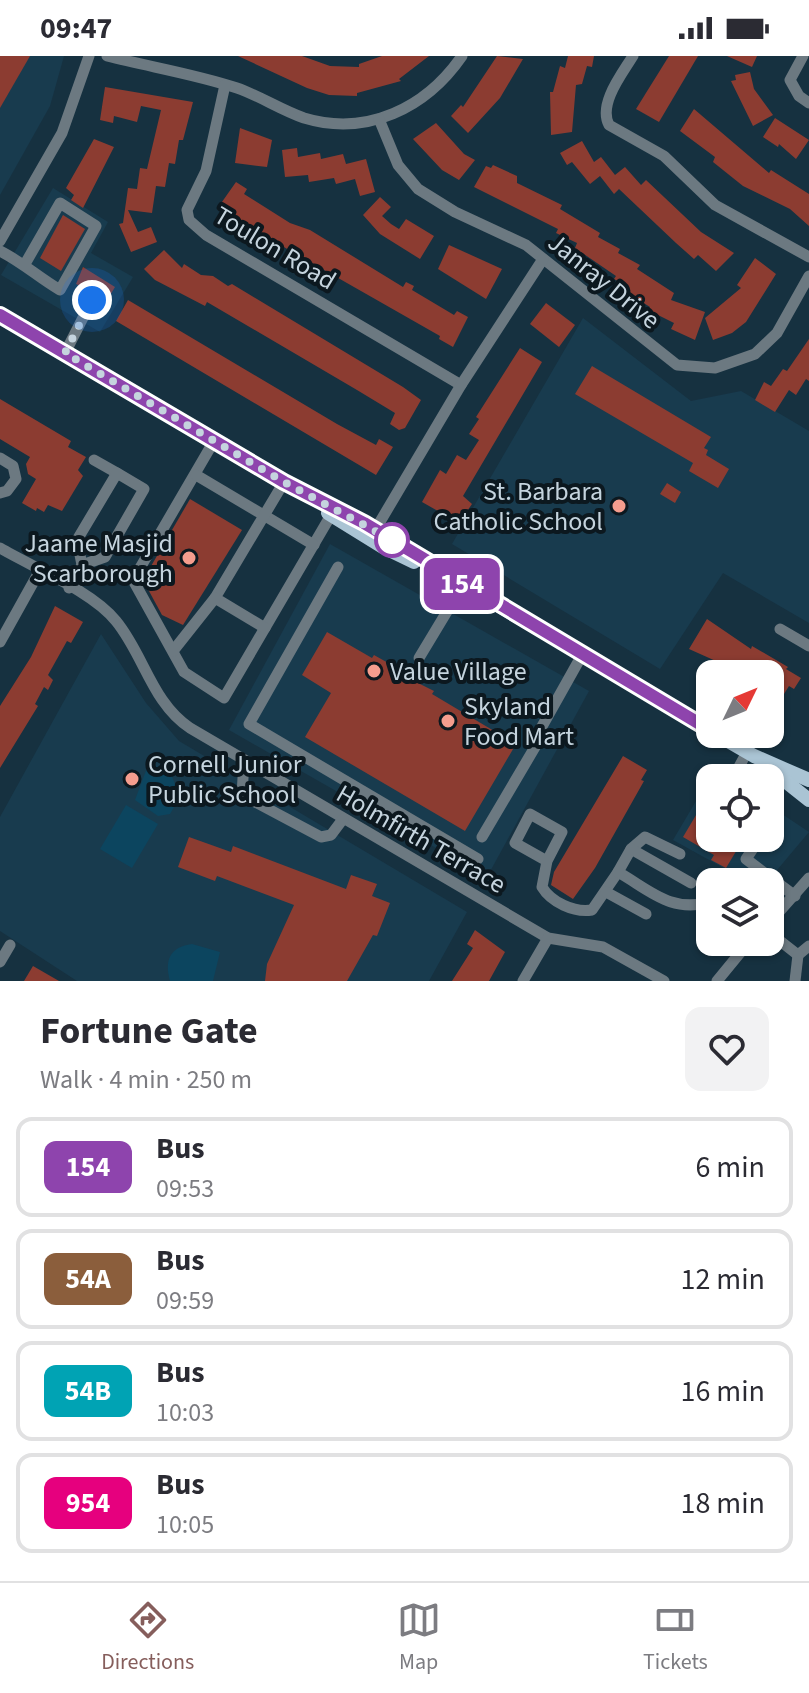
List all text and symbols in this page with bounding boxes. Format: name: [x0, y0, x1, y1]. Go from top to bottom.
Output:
text: 09:47: [40, 7, 112, 50]
street label: Toulon Road: [207, 197, 343, 299]
street label: Janray Drive: [540, 224, 668, 338]
your location: [72, 280, 112, 320]
place label: St. Barbara Catholic School: [434, 473, 603, 540]
marker: St. Barbara Catholic School: [610, 497, 628, 515]
unlabelled marker: [375, 523, 409, 557]
place label: Jaame Masjid Scarborough: [25, 525, 173, 592]
marker: Jaame Masjid Scarborough: [180, 549, 198, 567]
line badge: 154: [416, 558, 508, 610]
text: 154: [440, 564, 484, 604]
place label: Value Village: [390, 653, 527, 690]
north arrow: [696, 660, 784, 748]
map controls: [696, 660, 784, 956]
marker: Value Village: [365, 662, 383, 680]
place label: Skyland Food Mart: [464, 688, 574, 755]
marker: Skyland Food Mart: [439, 712, 457, 730]
place label: Cornell Junior Public School: [148, 746, 303, 813]
button: locate: [696, 764, 784, 852]
marker: Cornell Junior Public School: [123, 770, 141, 788]
street label: Holmfirth Terrace: [329, 775, 513, 903]
button: layers: [696, 868, 784, 956]
text: Fortune Gate: [40, 1004, 258, 1058]
button: heart: [685, 1007, 769, 1091]
text: Walk · 4 min · 250 m: [40, 1061, 252, 1098]
text: Bus: [156, 1127, 204, 1170]
text: 6 min: [695, 1146, 765, 1189]
text: 154: [66, 1147, 110, 1187]
text: 09:53: [156, 1170, 214, 1207]
text: Bus: [156, 1239, 204, 1282]
text: 12 min: [681, 1258, 765, 1301]
text: 54A: [65, 1259, 111, 1299]
text: 09:59: [156, 1282, 214, 1319]
text: Bus: [156, 1351, 204, 1394]
text: 16 min: [681, 1370, 765, 1413]
text: 54B: [65, 1371, 111, 1411]
text: 10:03: [156, 1394, 214, 1431]
text: Bus: [156, 1463, 204, 1506]
text: 18 min: [681, 1482, 765, 1525]
text: 954: [66, 1483, 110, 1523]
text: 10:05: [156, 1506, 214, 1543]
tab: Directions: [101, 1598, 194, 1678]
tab: Map: [397, 1598, 441, 1678]
tab: Tickets: [643, 1598, 708, 1678]

